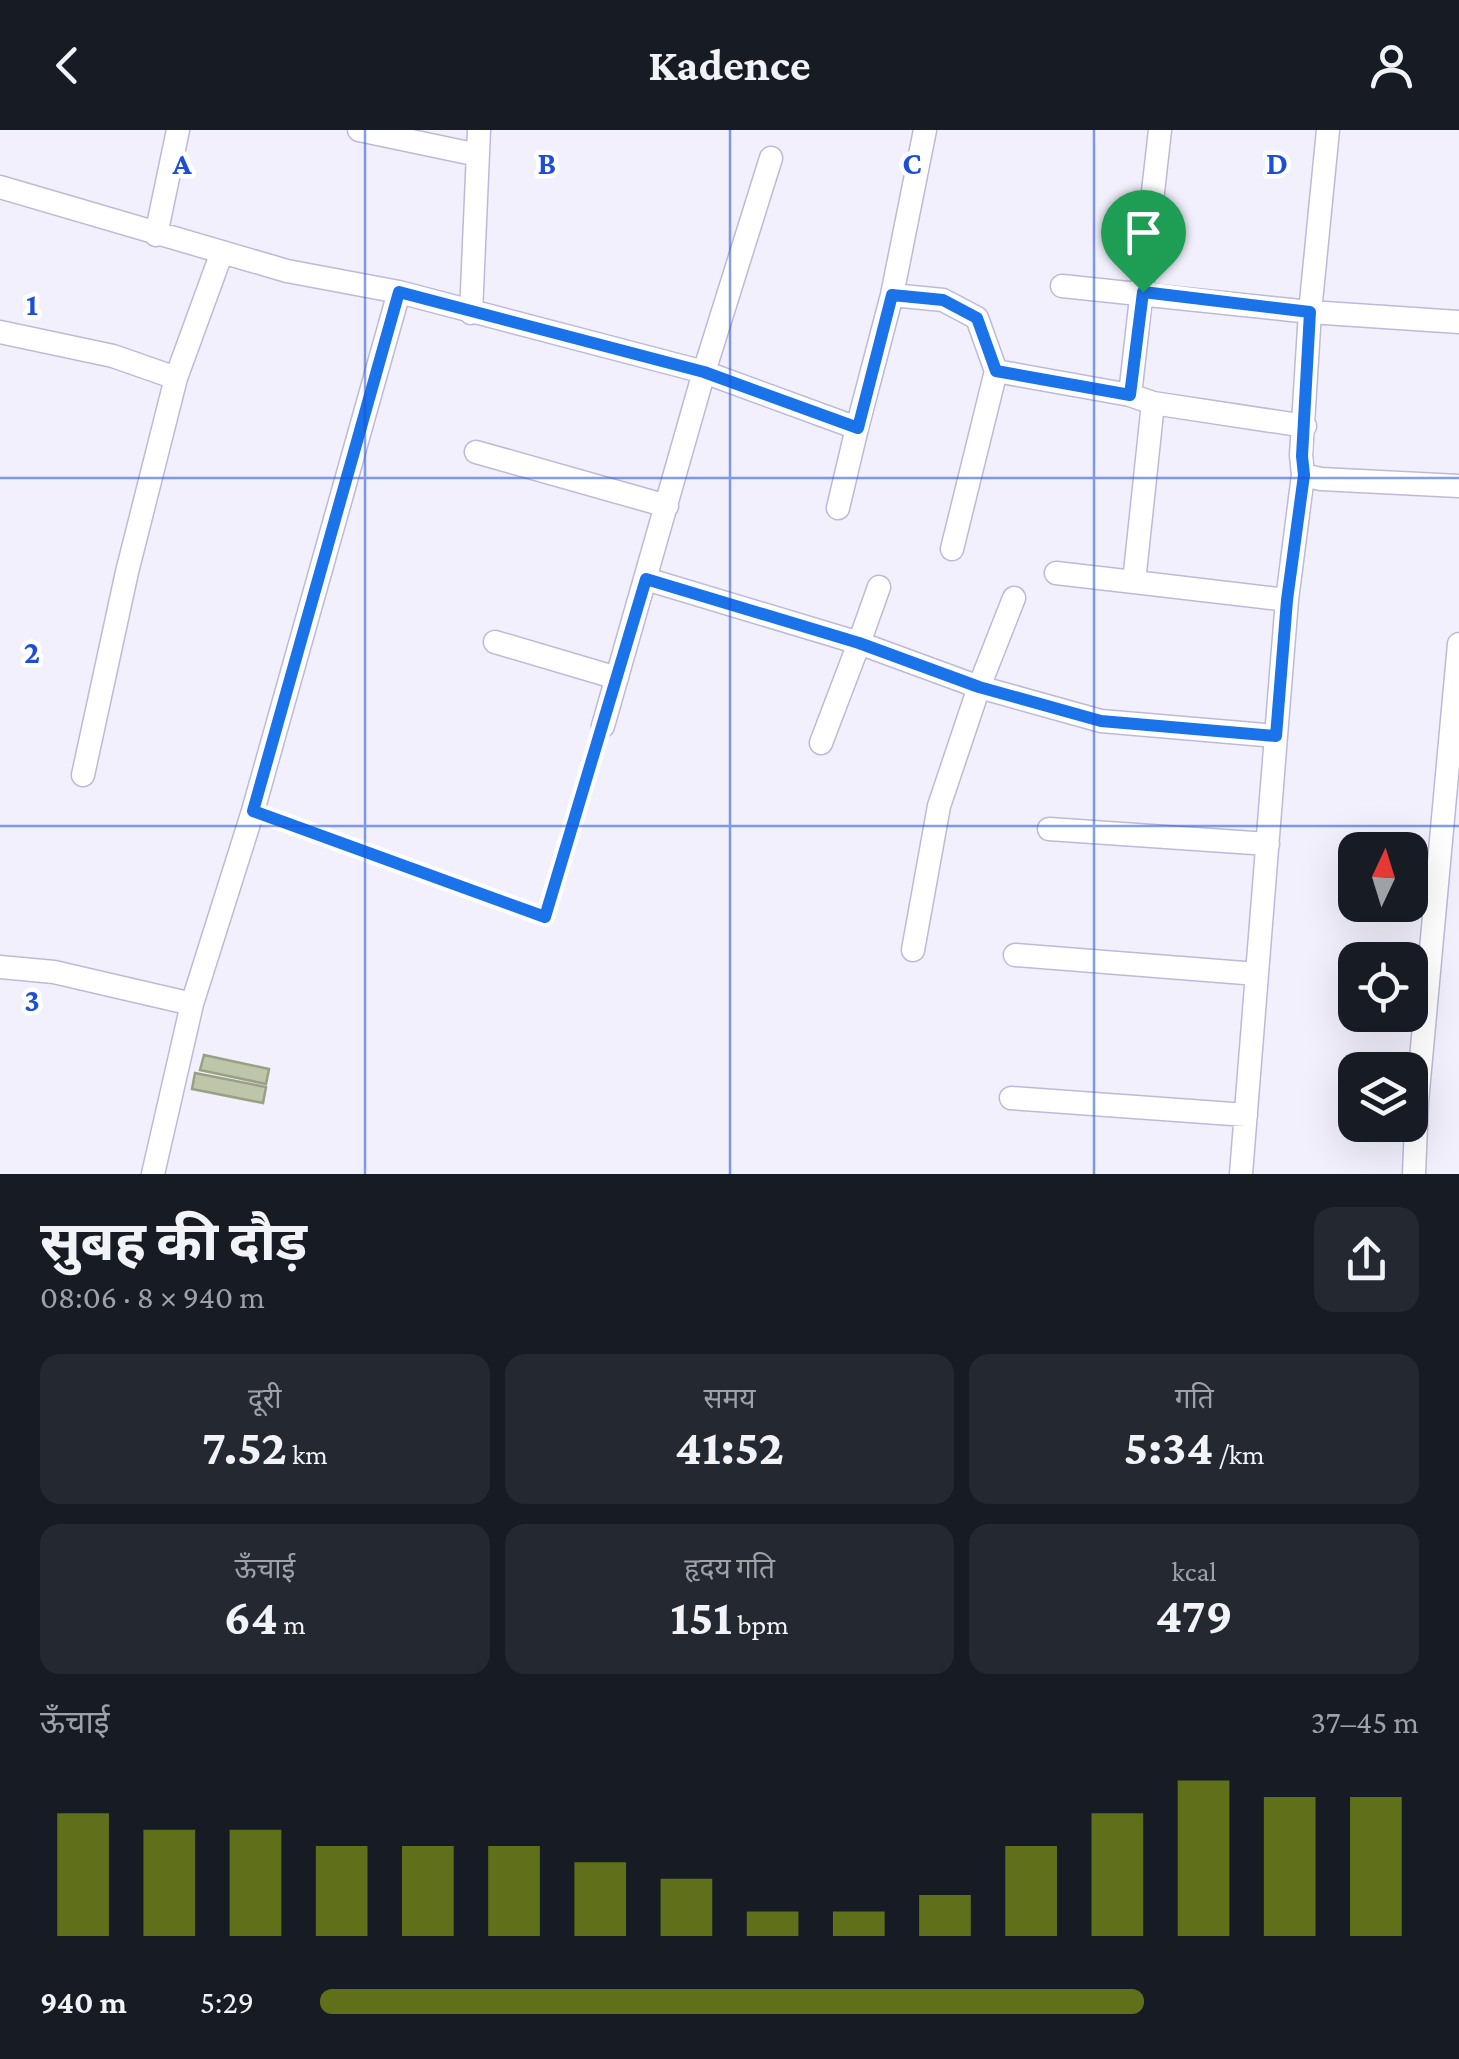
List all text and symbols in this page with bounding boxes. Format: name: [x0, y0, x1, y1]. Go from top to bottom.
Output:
icon: back: [40, 38, 95, 93]
icon: person: [1364, 38, 1419, 93]
text: Kadence: [648, 40, 811, 90]
text: A: [171, 145, 192, 181]
text: B: [538, 145, 556, 181]
text: C: [902, 145, 922, 181]
text: D: [1266, 145, 1288, 181]
pin: [1101, 190, 1186, 293]
icon: arrive: [1116, 205, 1171, 260]
text: 1: [26, 286, 38, 322]
text: 2: [24, 634, 40, 670]
north arrow: [1338, 832, 1428, 922]
map controls: [1338, 832, 1428, 1142]
button: locate: [1338, 942, 1428, 1032]
text: 3: [24, 982, 40, 1018]
button: layers: [1338, 1052, 1428, 1142]
button: share: [1314, 1207, 1419, 1312]
text: सुबह की दौड़: [40, 1211, 307, 1272]
text: 08:06 · 8 × 940 m: [40, 1279, 265, 1315]
text: दूरी: [248, 1383, 282, 1414]
text: समय: [704, 1383, 755, 1414]
text: गति: [1175, 1383, 1214, 1414]
text: 7.52: [202, 1419, 287, 1475]
text: 41:52: [675, 1419, 784, 1475]
text: 5:34: [1124, 1419, 1213, 1475]
text: km: [287, 1439, 328, 1470]
text: /km: [1213, 1439, 1265, 1470]
text: ऊँचाई: [234, 1553, 295, 1584]
text: हृदय गति: [684, 1553, 775, 1584]
text: kcal: [1172, 1556, 1217, 1587]
text: 479: [1156, 1587, 1233, 1643]
text: 64: [224, 1589, 278, 1645]
text: 151: [670, 1589, 732, 1645]
text: m: [278, 1609, 306, 1640]
text: bpm: [732, 1609, 789, 1640]
text: ऊँचाई: [40, 1704, 109, 1740]
text: 37–45 m: [1311, 1704, 1419, 1740]
text: 940 m: [40, 1984, 127, 2020]
text: 5:29: [200, 1984, 254, 2020]

